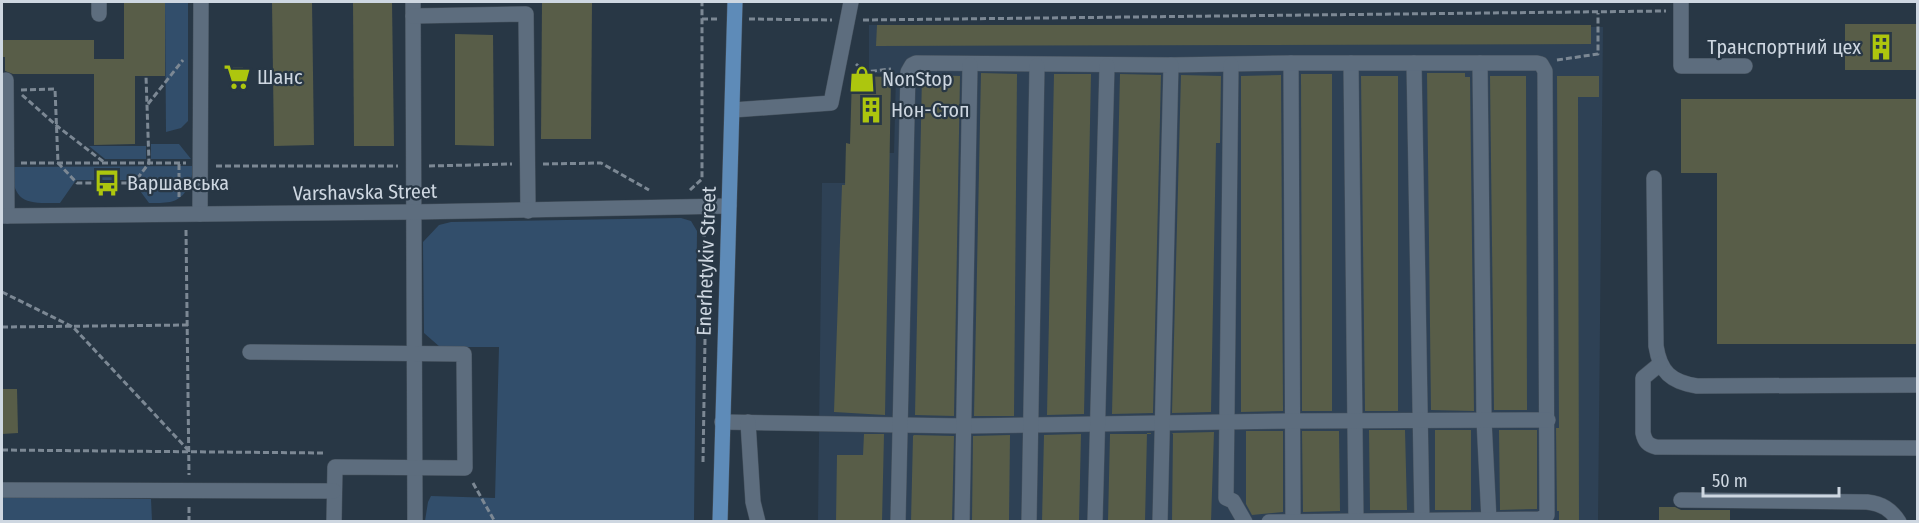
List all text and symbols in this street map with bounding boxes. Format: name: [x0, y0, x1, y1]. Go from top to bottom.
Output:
building icon: Транспортний цех: [1866, 32, 1896, 62]
place label: Транспортний цех: [1707, 35, 1861, 59]
supermarket icon: Шанс: [222, 62, 252, 92]
shop icon: NonStop: [847, 64, 877, 94]
place label: Шанс: [257, 65, 303, 89]
place label: NonStop: [882, 67, 953, 91]
building icon: Нон-Стоп: [856, 95, 886, 125]
place label: Нон-Стоп: [891, 98, 970, 122]
bus stop icon: Варшавська: [92, 168, 122, 198]
place label: Варшавська: [127, 171, 229, 195]
street label: Varshavska Street: [293, 179, 438, 205]
street label: Enerhetykiv Street: [691, 185, 721, 336]
scale bar: [1703, 460, 1840, 498]
text: 50 m: [1712, 470, 1748, 492]

